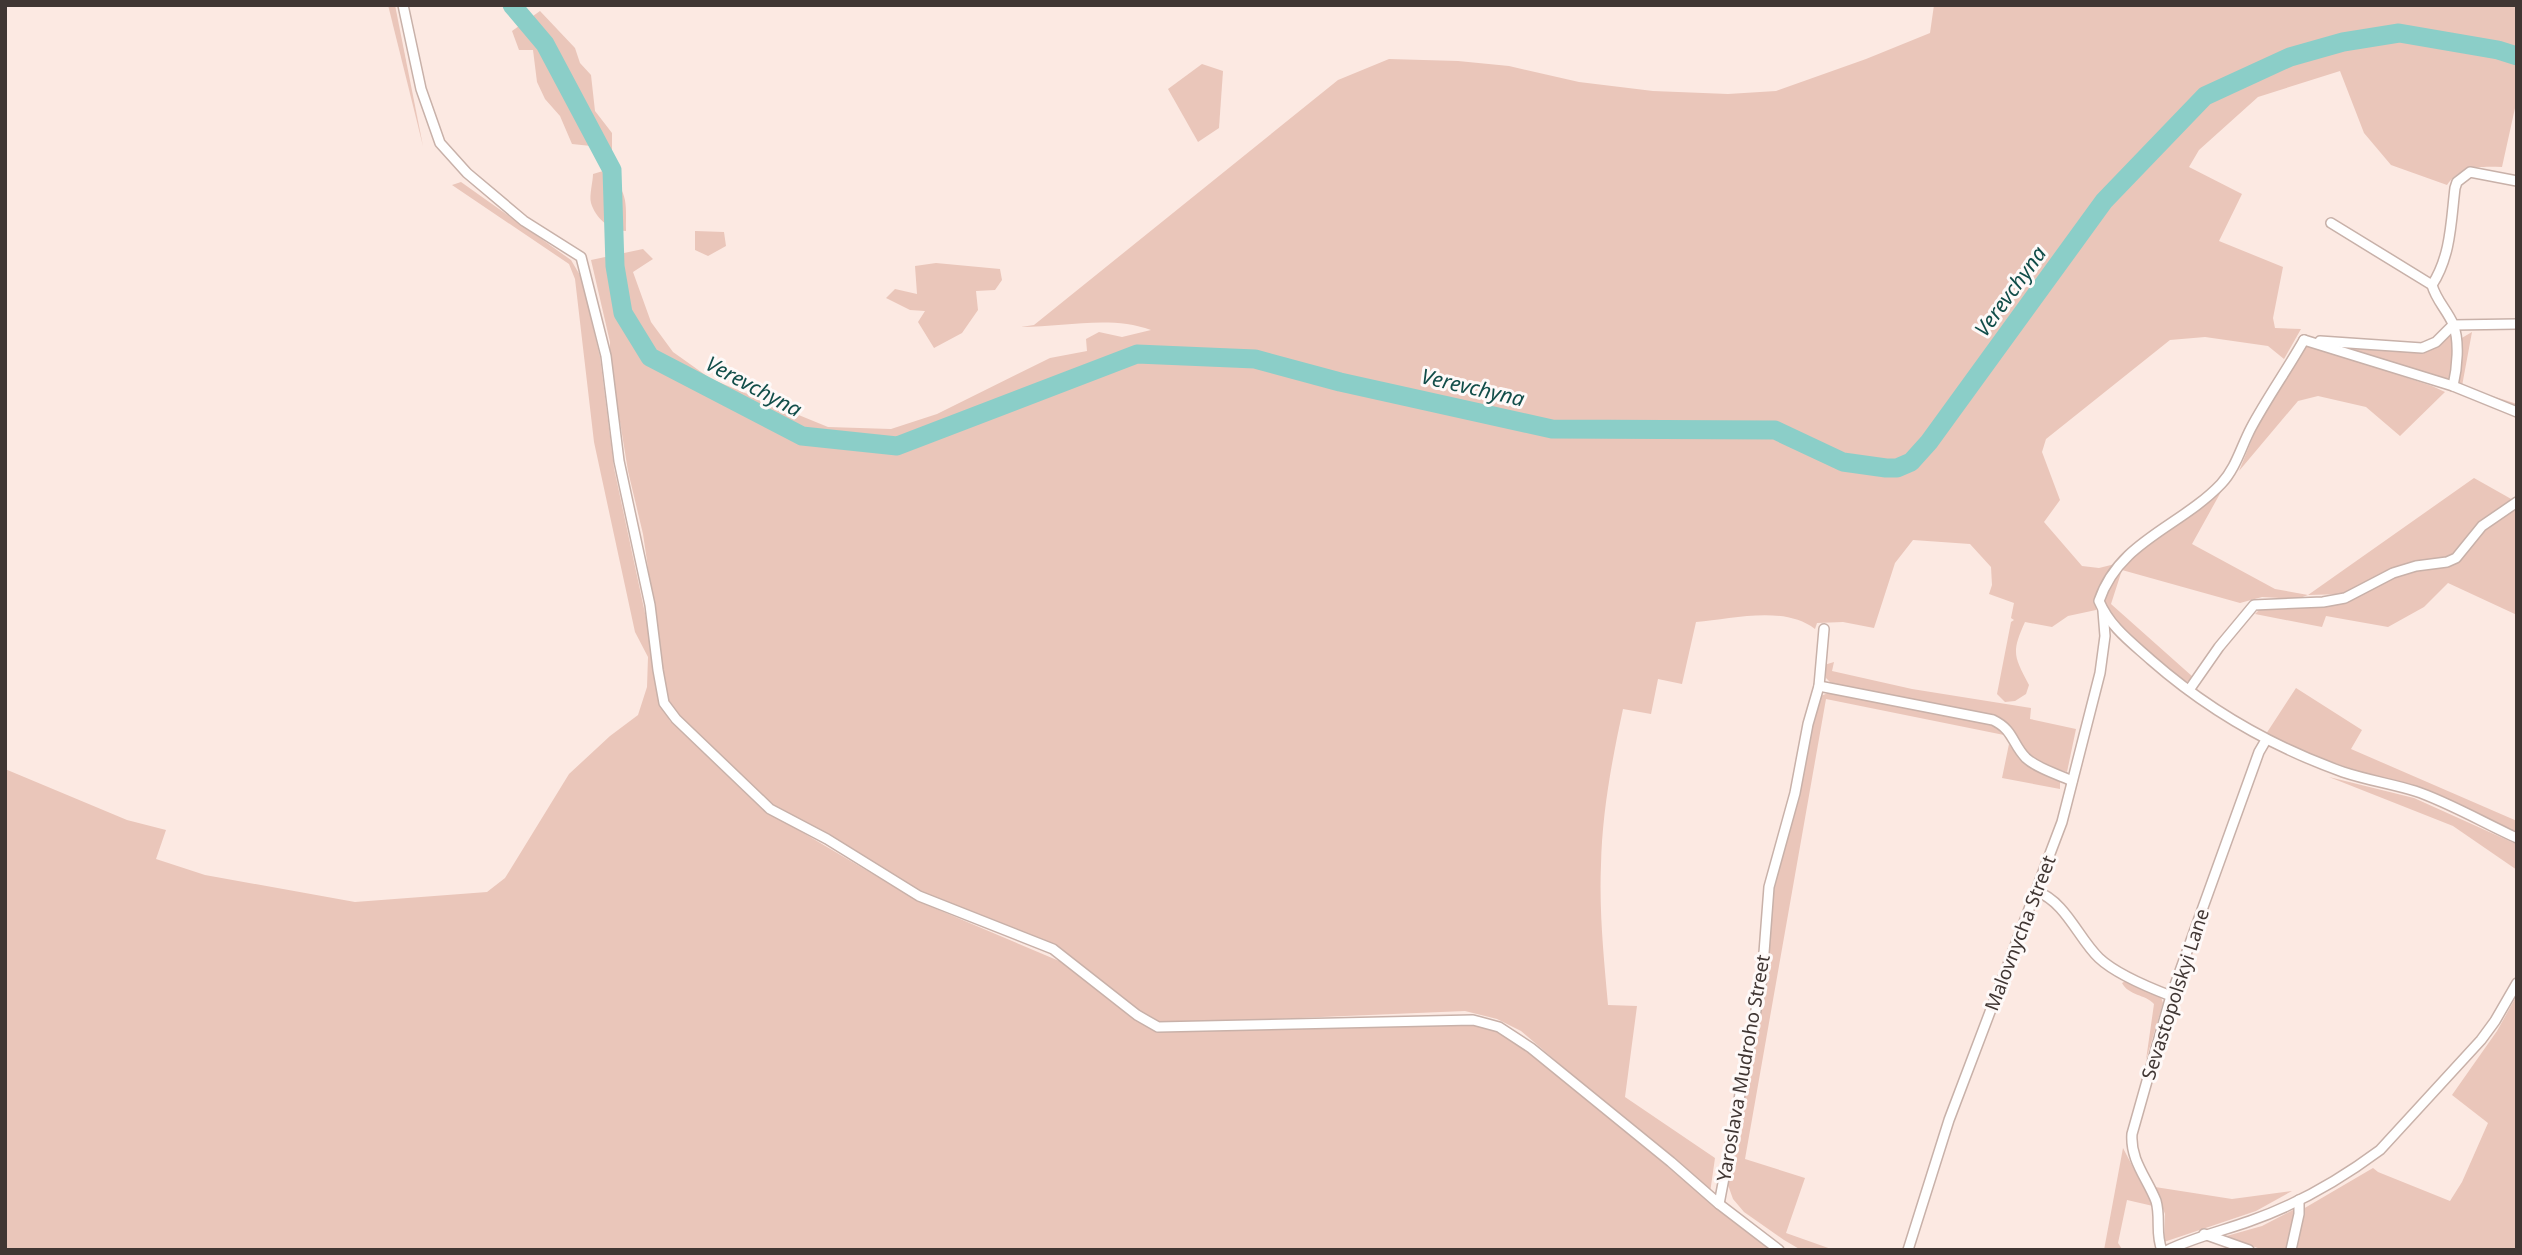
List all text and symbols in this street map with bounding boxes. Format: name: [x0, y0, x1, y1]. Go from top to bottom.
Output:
water label: Verevchyna: [1968, 240, 2052, 342]
water label: Verevchyna: [701, 349, 807, 423]
water label: Verevchyna: [1419, 362, 1527, 412]
street label: Malovnycha Street: [1978, 851, 2062, 1014]
street label: Sevastopolskyi Lane: [2135, 905, 2215, 1083]
street label: Yaroslava Mudroho Street: [1710, 952, 1776, 1184]

